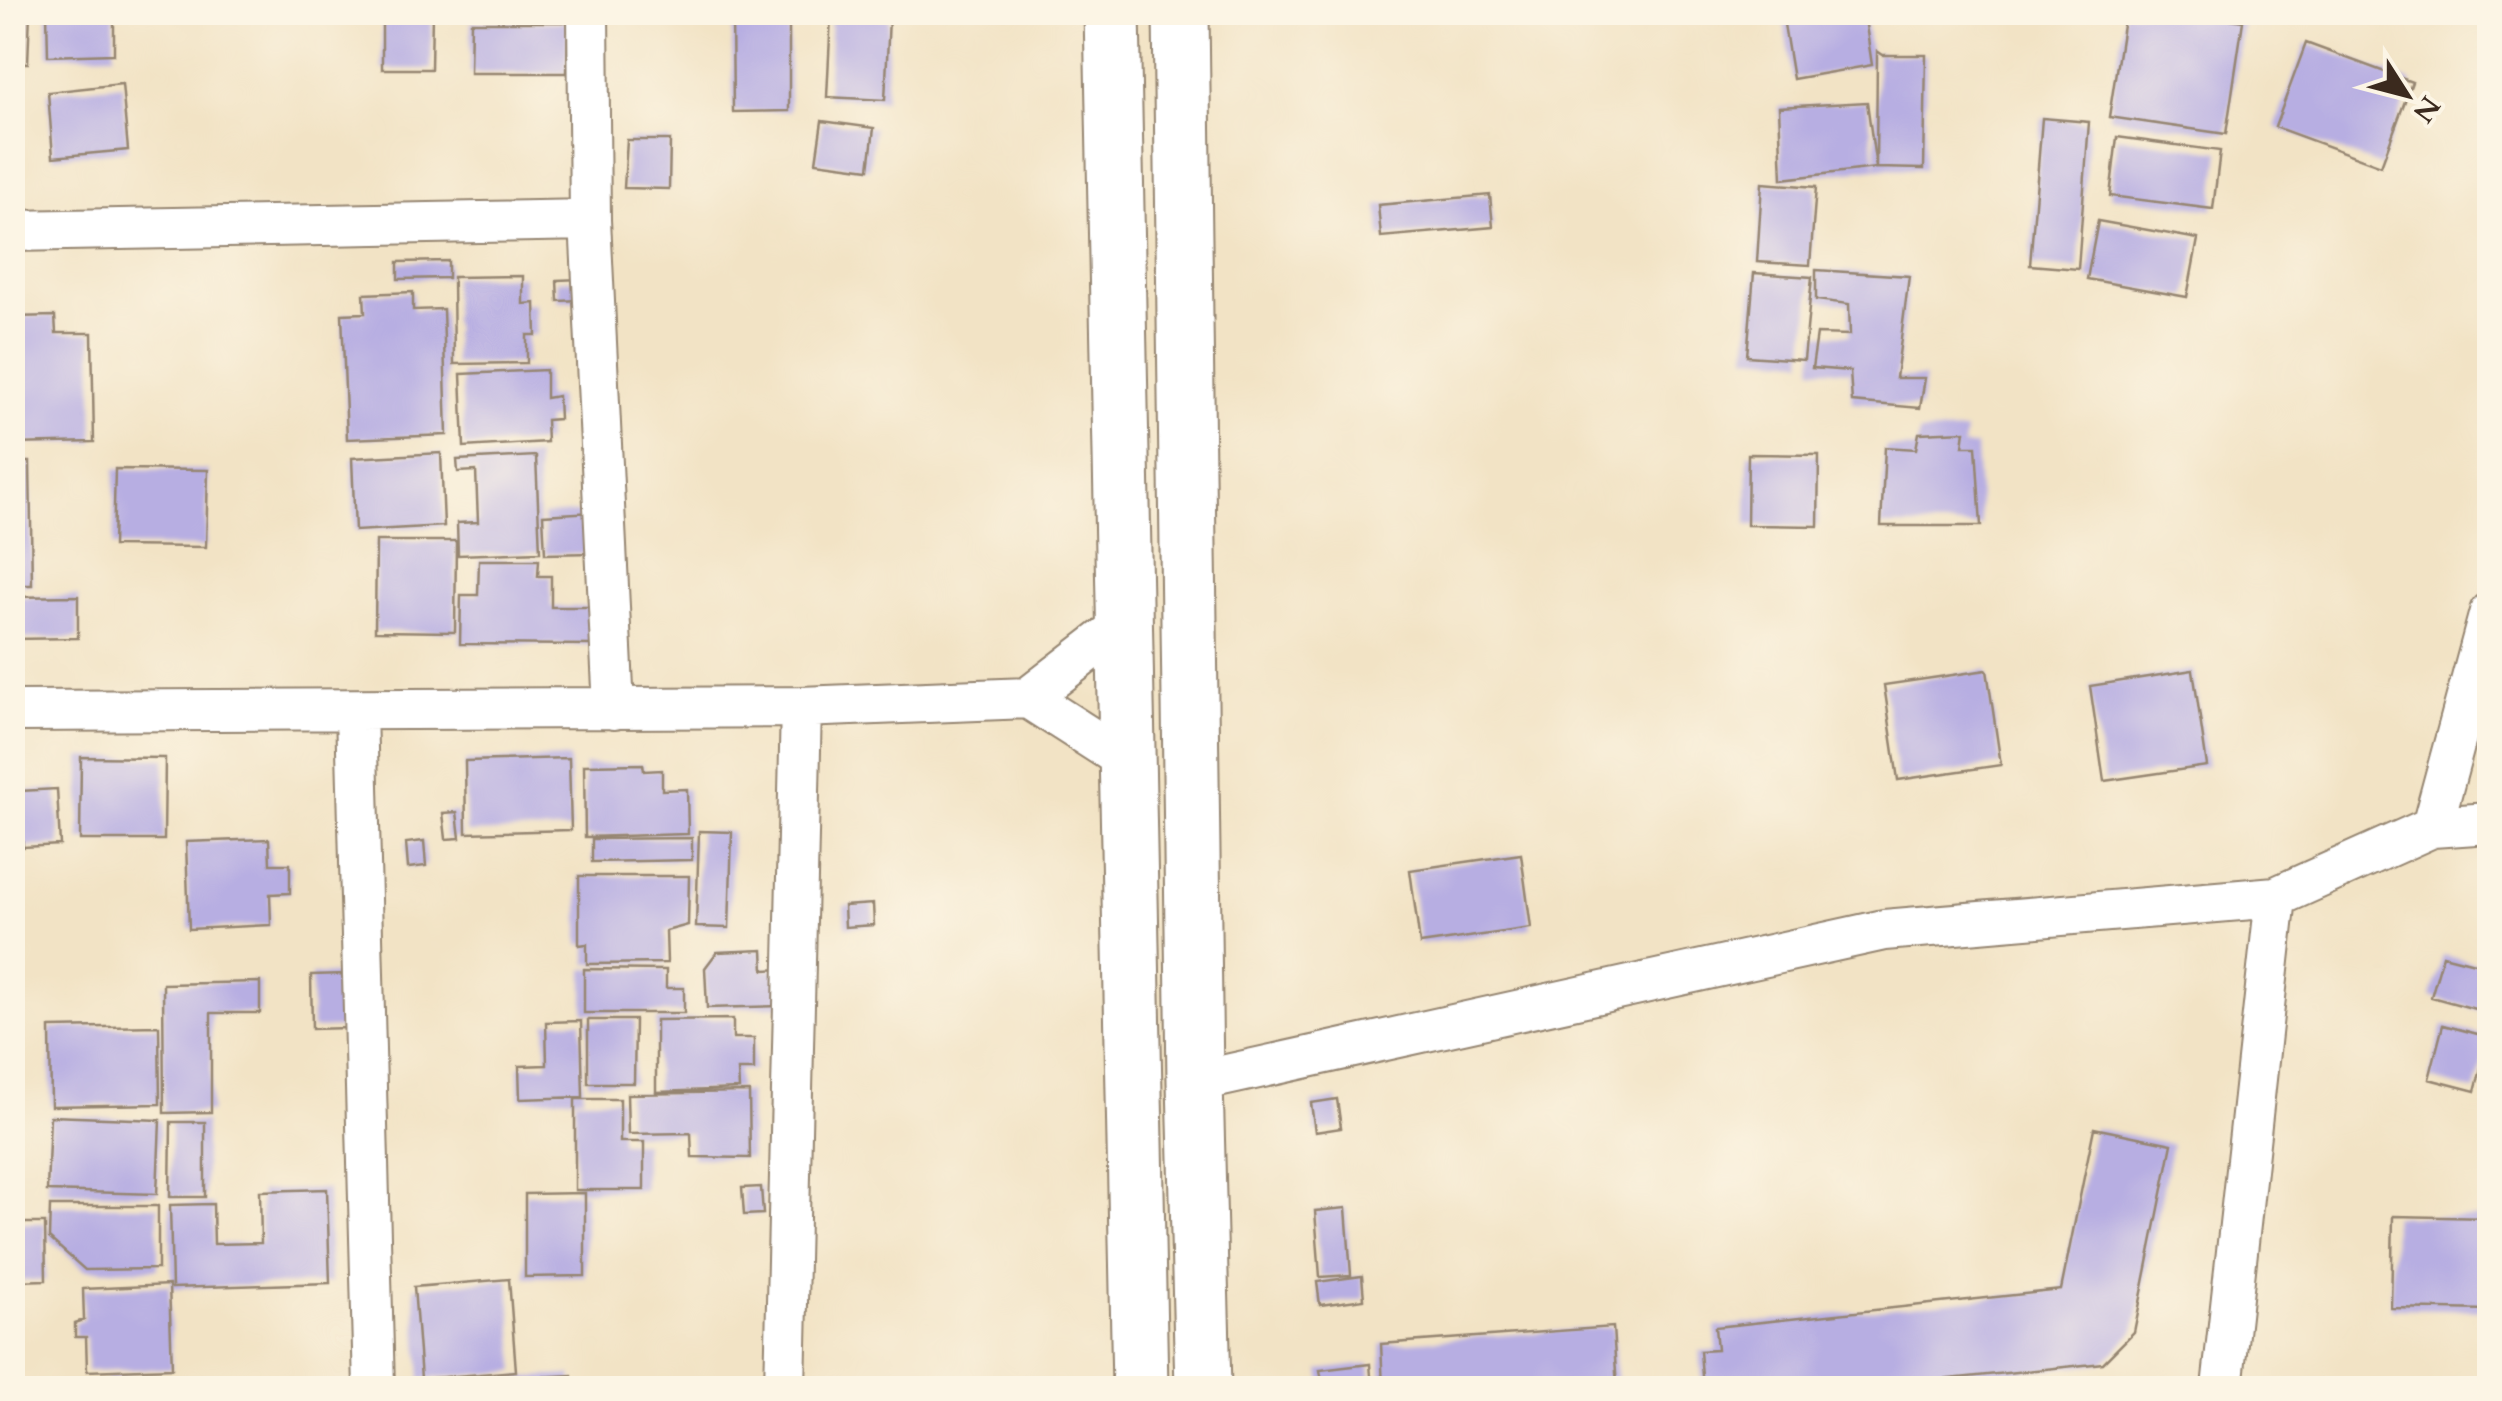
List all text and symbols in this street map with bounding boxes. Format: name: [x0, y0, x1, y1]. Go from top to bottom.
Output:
north arrow: [2357, 45, 2457, 145]
text: N: [2404, 88, 2449, 130]

